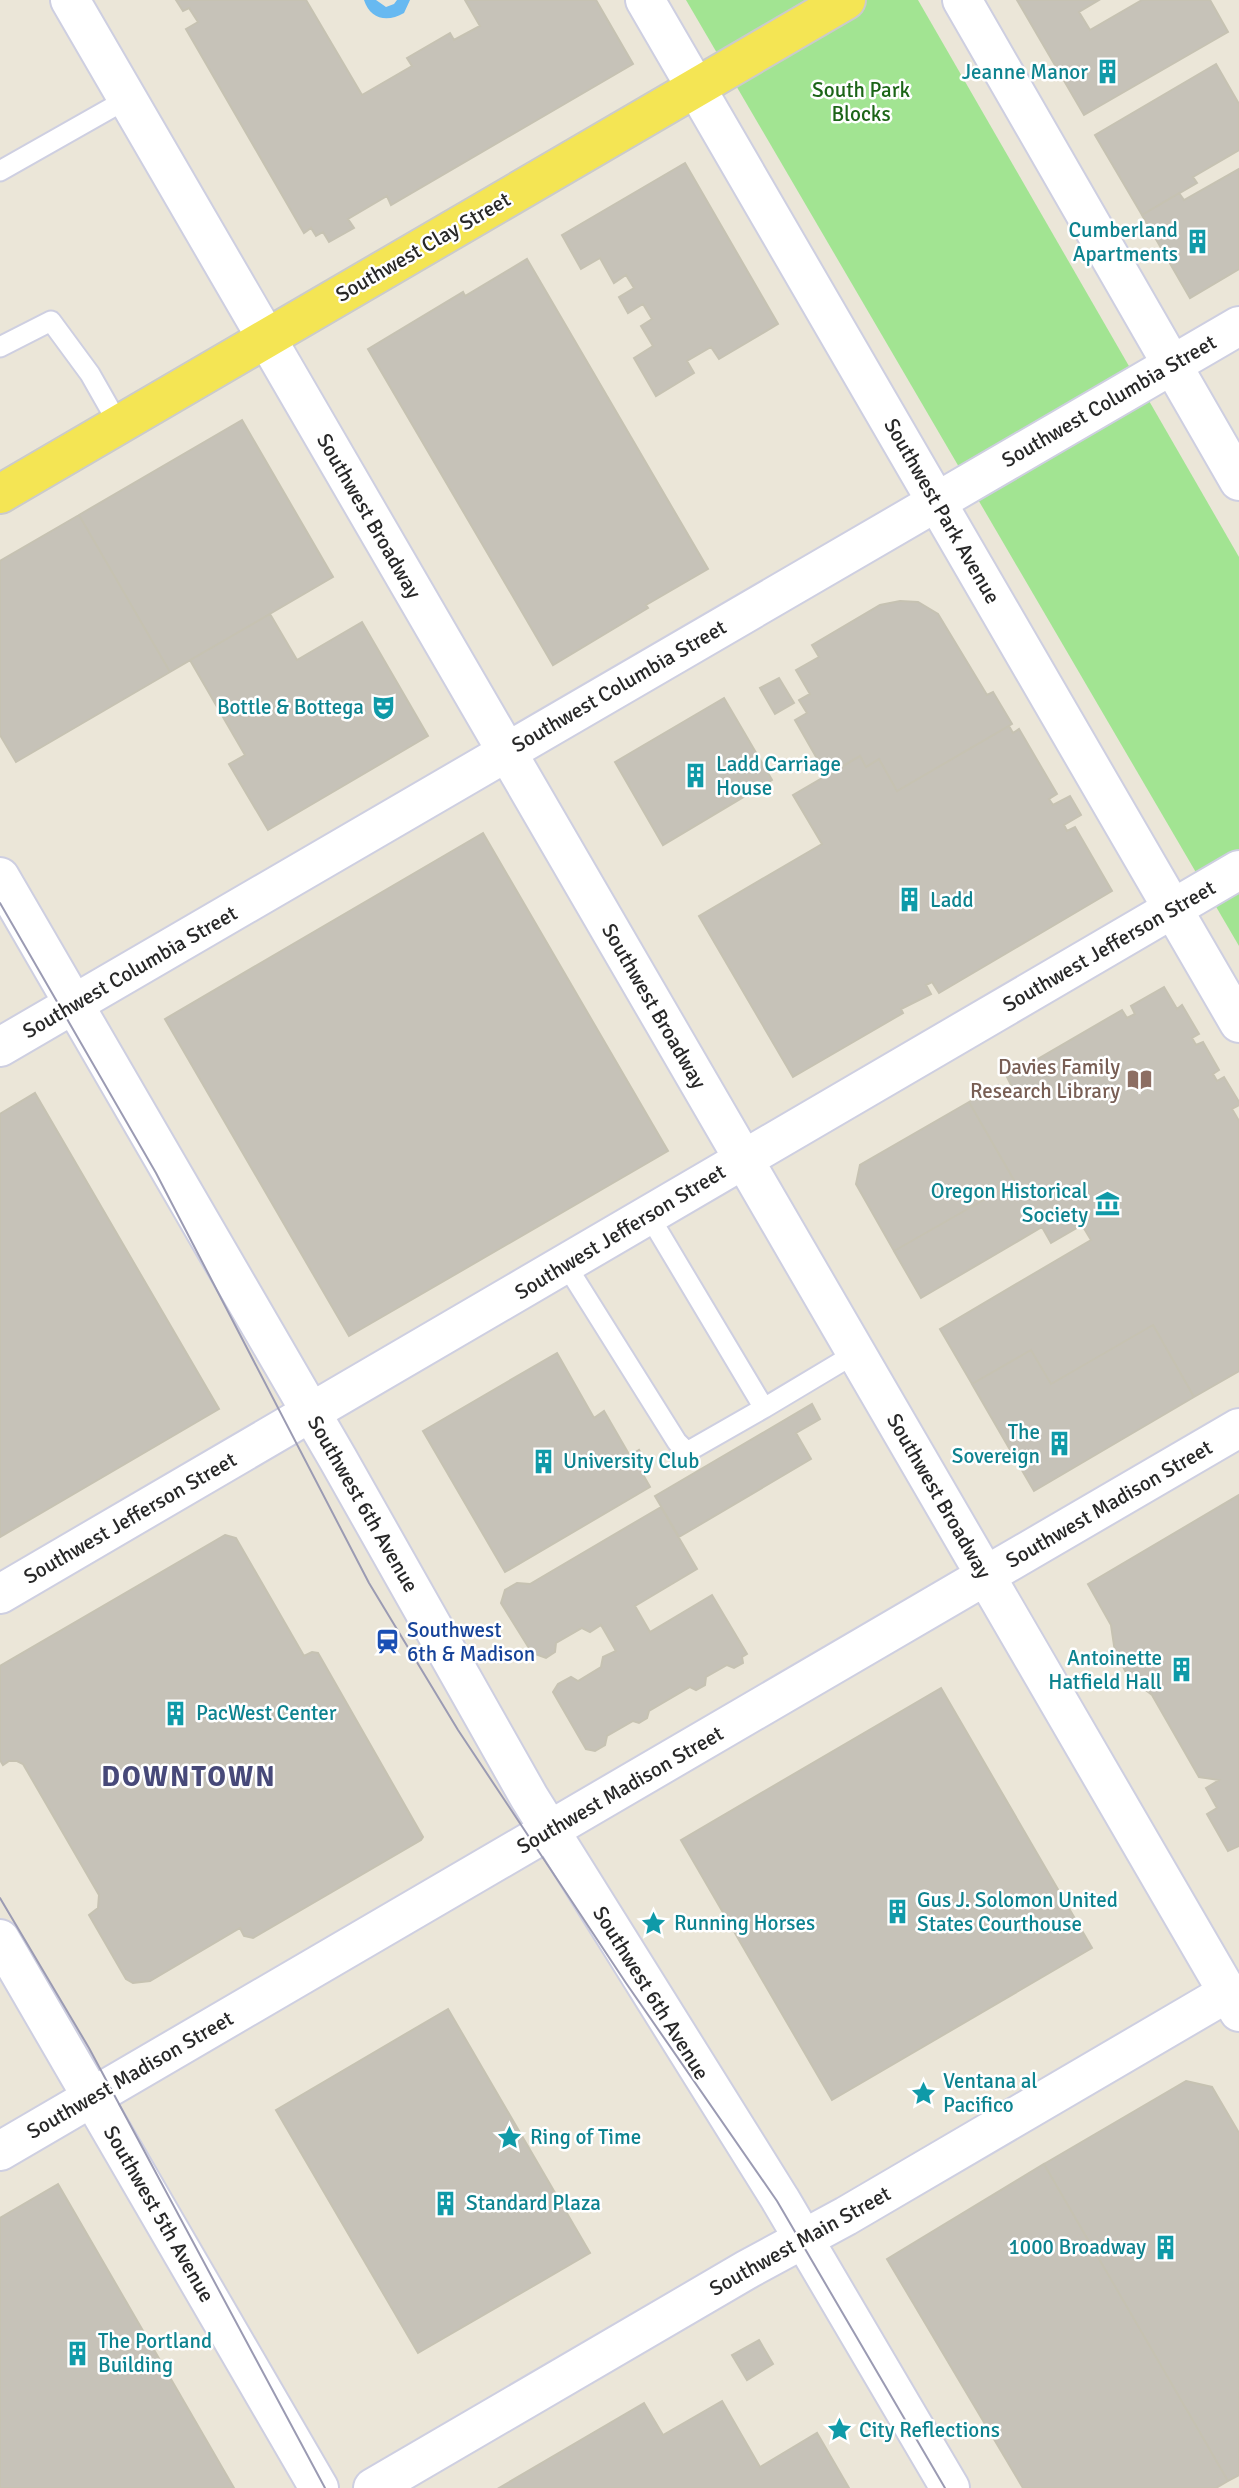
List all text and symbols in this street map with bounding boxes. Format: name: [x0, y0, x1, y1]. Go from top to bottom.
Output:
building icon: Jeanne Manor: [1094, 58, 1122, 86]
place label: Jeanne Manor: [962, 59, 1088, 85]
park label: South Park Blocks: [812, 77, 910, 127]
street label: Southwest Clay Street: [331, 186, 515, 308]
place label: Cumberland Apartments: [1068, 217, 1178, 267]
building icon: Cumberland Apartments: [1184, 228, 1212, 256]
street label: Southwest Columbia Street: [997, 329, 1221, 473]
street label: Southwest Park Avenue: [878, 414, 1006, 608]
street label: Southwest Broadway: [311, 429, 427, 603]
street label: Southwest Columbia Street: [507, 614, 731, 758]
theatre icon: Bottle & Bottega: [370, 693, 398, 721]
place label: Bottle & Bottega: [217, 694, 364, 720]
place label: Ladd Carriage House: [716, 751, 841, 801]
building icon: Ladd Carriage House: [682, 762, 710, 790]
street label: Southwest Jefferson Street: [998, 874, 1220, 1018]
building icon: Ladd: [896, 886, 924, 914]
place label: Ladd: [930, 887, 974, 913]
street label: Southwest Columbia Street: [18, 900, 242, 1044]
street label: Southwest Broadway: [596, 919, 712, 1093]
place label: Davies Family Research Library: [970, 1054, 1120, 1104]
library icon: Davies Family Research Library: [1126, 1065, 1154, 1093]
street label: Southwest Jefferson Street: [510, 1159, 730, 1305]
place label: Oregon Historical Society: [931, 1178, 1088, 1228]
museum icon: Oregon Historical Society: [1094, 1189, 1122, 1217]
street label: Southwest Broadway: [881, 1409, 997, 1583]
street label: Southwest 6th Avenue: [302, 1411, 424, 1597]
place label: The Sovereign: [952, 1419, 1040, 1469]
building icon: The Sovereign: [1046, 1430, 1074, 1458]
street label: Southwest Madison Street: [1001, 1434, 1217, 1574]
street label: Southwest Jefferson Street: [19, 1446, 241, 1590]
building icon: University Club: [529, 1447, 557, 1475]
place label: University Club: [563, 1448, 699, 1474]
place label: Southwest 6th & Madison: [407, 1617, 535, 1667]
station icon: Southwest 6th & Madison: [373, 1628, 401, 1656]
place label: Antoinette Hatfield Hall: [1048, 1645, 1162, 1695]
building icon: Antoinette Hatfield Hall: [1168, 1656, 1196, 1684]
building icon: PacWest Center: [162, 1699, 190, 1727]
place label: PacWest Center: [196, 1700, 337, 1726]
street label: Southwest Madison Street: [512, 1720, 728, 1860]
district label: DOWNTOWN: [101, 1760, 277, 1794]
place label: Gus J. Solomon United States Courthouse: [917, 1887, 1118, 1937]
building icon: Gus J. Solomon United States Courthouse: [883, 1898, 911, 1926]
street label: Southwest 6th Avenue: [587, 1902, 715, 2084]
place icon: Running Horses: [640, 1909, 668, 1937]
place label: Running Horses: [674, 1910, 815, 1936]
street label: Southwest Madison Street: [22, 2005, 238, 2145]
place label: Ventana al Pacifico: [943, 2068, 1038, 2118]
place icon: Ventana al Pacifico: [909, 2079, 937, 2107]
street label: Southwest 5th Avenue: [98, 2121, 220, 2307]
place icon: Ring of Time: [496, 2123, 524, 2151]
place label: Ring of Time: [530, 2124, 641, 2150]
street label: Southwest Main Street: [705, 2180, 895, 2302]
building icon: Standard Plaza: [432, 2189, 460, 2217]
place label: Standard Plaza: [466, 2190, 601, 2216]
building icon: 1000 Broadway: [1152, 2233, 1180, 2261]
place label: 1000 Broadway: [1009, 2234, 1146, 2260]
place label: The Portland Building: [98, 2328, 212, 2378]
building icon: The Portland Building: [64, 2339, 92, 2367]
place icon: City Reflections: [825, 2416, 853, 2444]
place label: City Reflections: [859, 2417, 1000, 2443]

